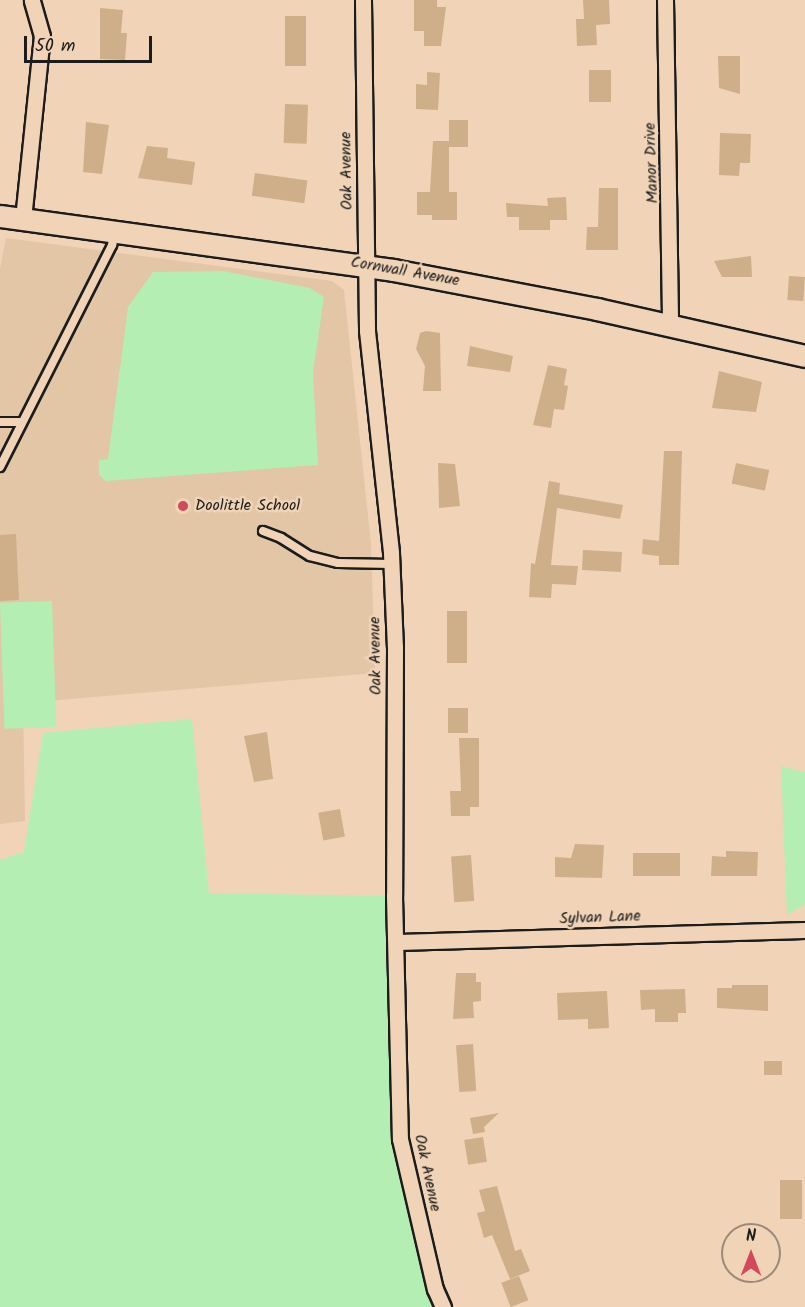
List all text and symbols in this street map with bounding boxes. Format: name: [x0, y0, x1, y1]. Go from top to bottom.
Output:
scale bar: [27, 24, 154, 62]
text: 50 m: [35, 32, 75, 61]
street label: Manor Drive: [641, 122, 663, 204]
street label: Oak Avenue: [337, 132, 357, 210]
street label: Cornwall Avenue: [349, 253, 461, 291]
place label: Doolittle School: [195, 496, 300, 516]
marker: Doolittle School: [176, 499, 190, 513]
street label: Oak Avenue: [366, 617, 386, 695]
street label: Sylvan Lane: [559, 907, 641, 929]
street label: Oak Avenue: [409, 1133, 445, 1213]
north arrow: [721, 1223, 781, 1283]
text: N: [746, 1224, 756, 1249]

